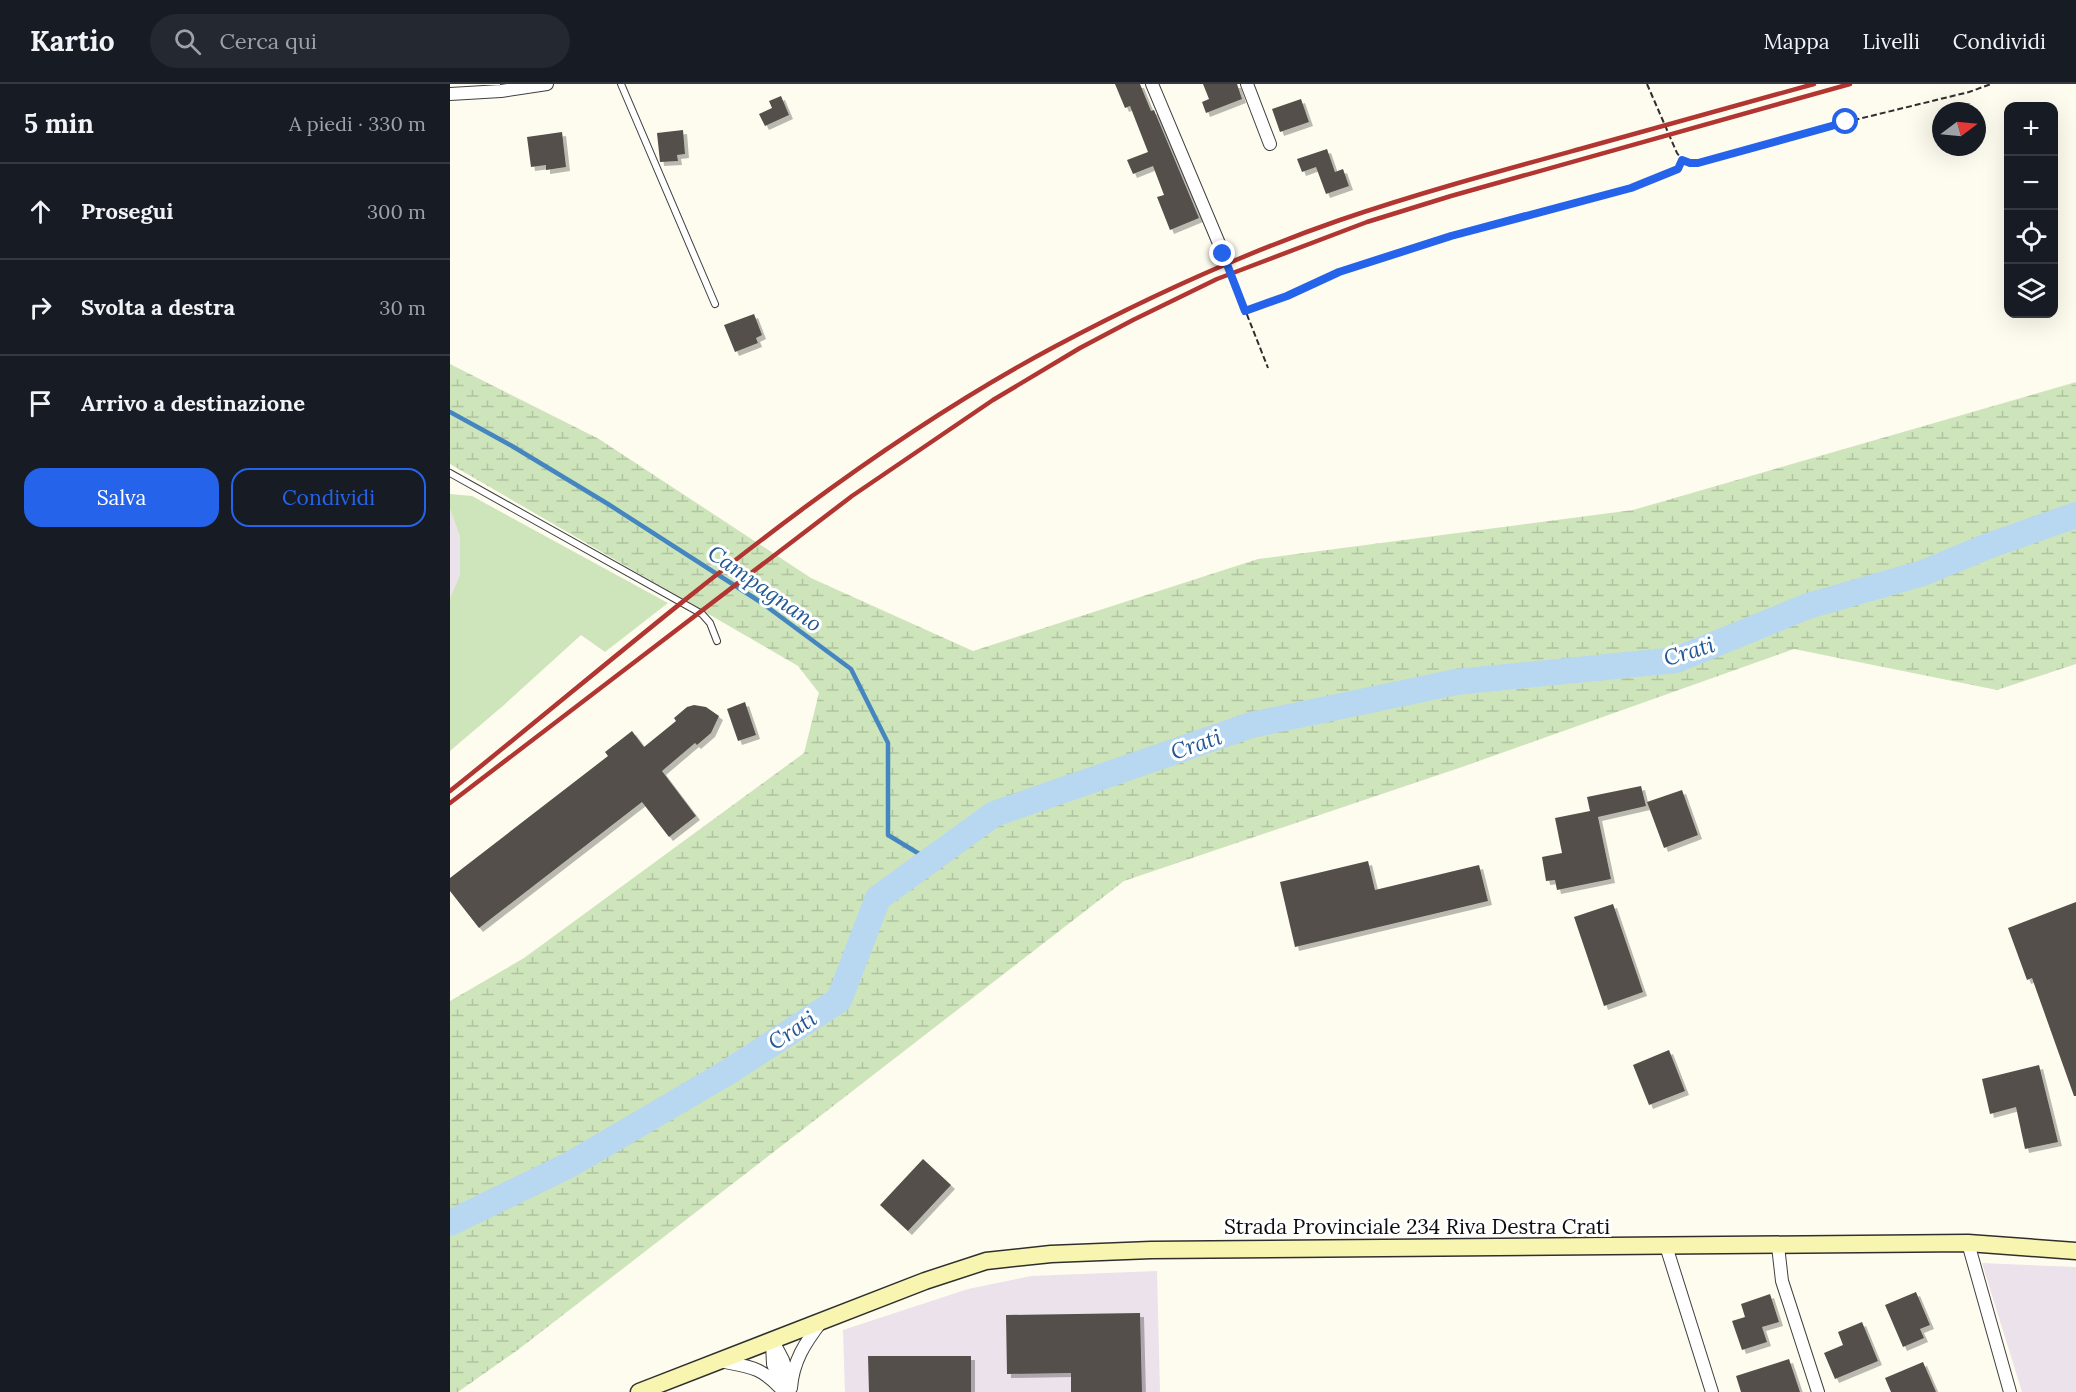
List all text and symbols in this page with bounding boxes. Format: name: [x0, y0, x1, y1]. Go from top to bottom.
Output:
search box: [150, 14, 570, 68]
text: Kartio: [30, 23, 114, 59]
icon: search: [171, 25, 204, 58]
text: Cerca qui: [219, 27, 317, 55]
text: Mappa: [1764, 28, 1830, 55]
text: Livelli: [1863, 28, 1920, 55]
text: Condividi: [1953, 28, 2046, 55]
north arrow: [1932, 102, 1986, 156]
map controls: [2004, 102, 2058, 318]
button: +: [2004, 102, 2058, 156]
text: 5 min: [24, 107, 94, 140]
route start: [1832, 108, 1858, 134]
text: A piedi · 330 m: [289, 111, 426, 136]
button: −: [2004, 156, 2058, 210]
icon: ahead: [24, 195, 57, 228]
text: Prosegui: [81, 197, 173, 225]
text: 300 m: [367, 199, 426, 224]
button: locate: [2004, 210, 2058, 264]
route end: [1209, 240, 1235, 266]
button: layers: [2004, 264, 2058, 318]
icon: right: [24, 291, 57, 324]
text: Svolta a destra: [81, 293, 235, 321]
text: 30 m: [379, 295, 426, 320]
icon: arrive: [24, 387, 57, 420]
text: Arrivo a destinazione: [81, 389, 305, 417]
button: Salva: [24, 468, 219, 527]
button: Condividi: [231, 468, 426, 527]
water label: Campagnano: [702, 538, 828, 638]
water label: Crati: [1660, 630, 1718, 672]
water label: Crati: [1167, 722, 1225, 766]
water label: Crati: [763, 1004, 821, 1056]
street label: Strada Provinciale 234 Riva Destra Crati: [1224, 1213, 1610, 1240]

